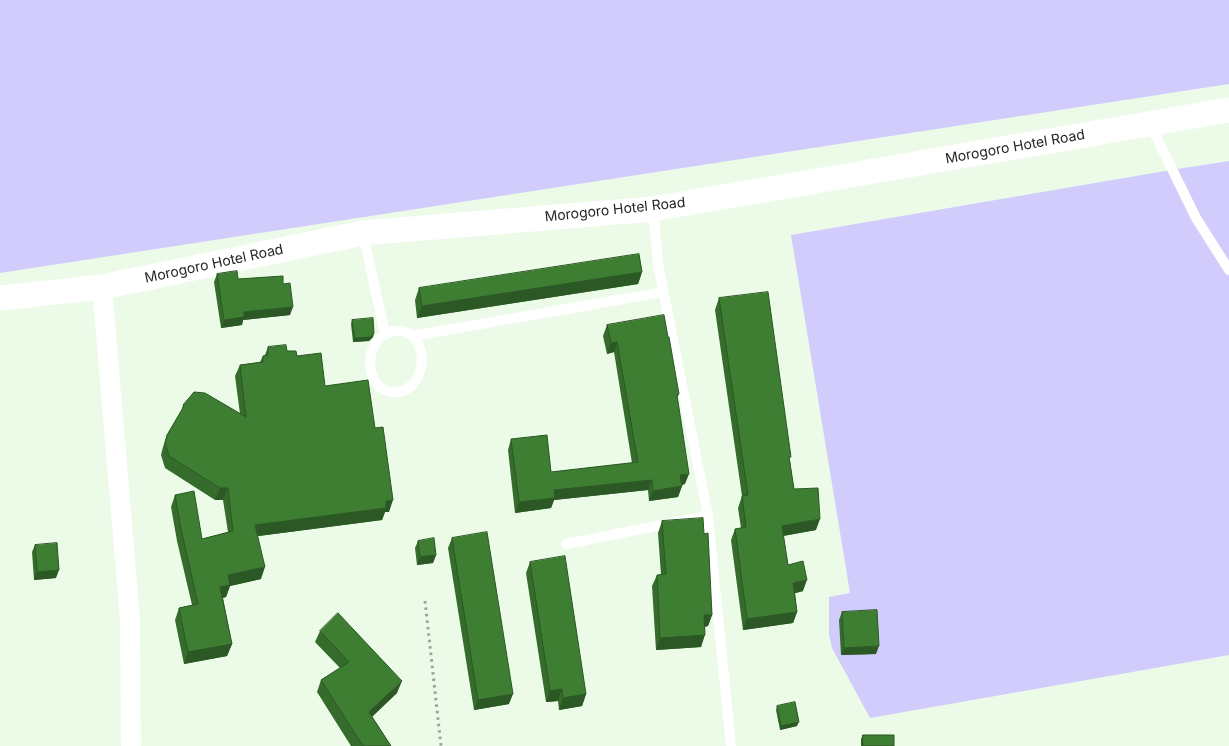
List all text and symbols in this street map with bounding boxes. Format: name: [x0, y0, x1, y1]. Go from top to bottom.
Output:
street label: Morogoro Hotel Road: [944, 126, 1086, 168]
street label: Morogoro Hotel Road: [544, 194, 686, 226]
street label: Morogoro Hotel Road: [143, 241, 285, 287]

